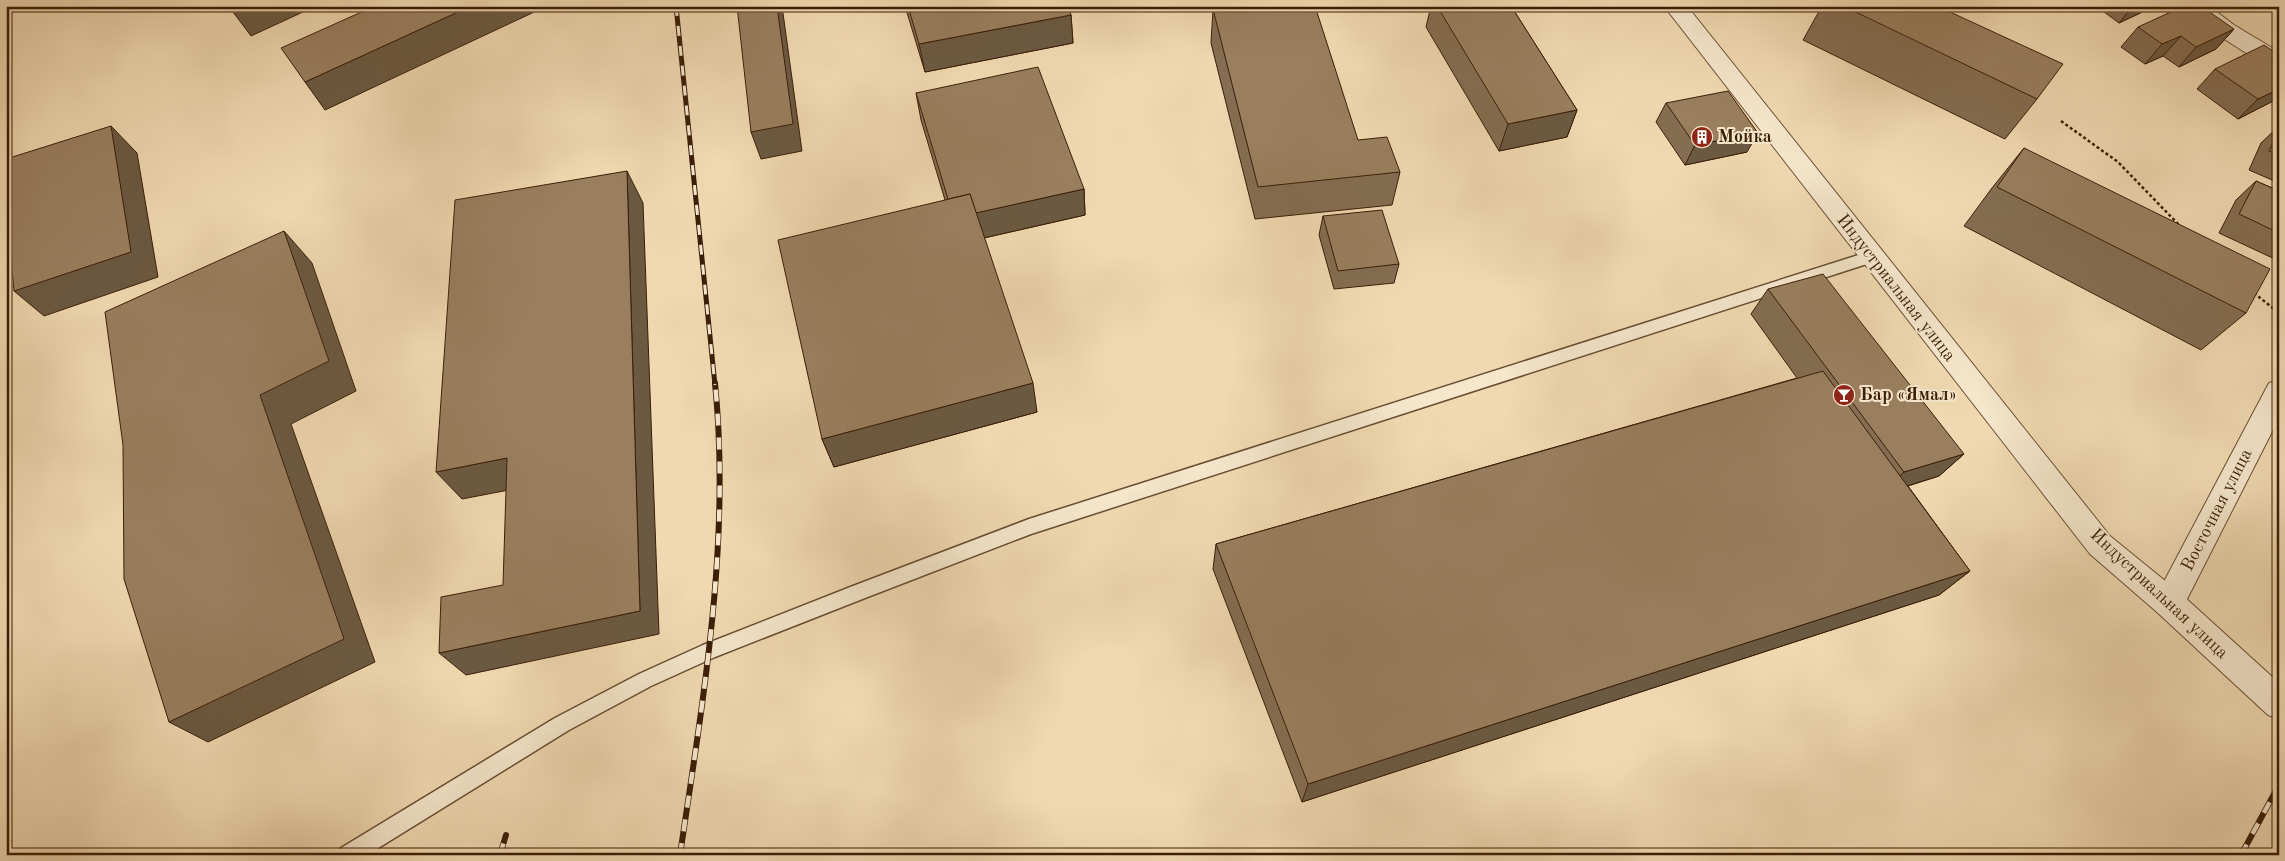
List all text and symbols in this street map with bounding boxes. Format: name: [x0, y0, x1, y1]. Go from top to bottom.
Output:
building icon: Мойка: [1690, 125, 1714, 149]
place label: Мойка: [1718, 128, 1772, 146]
street label: Индустриальная улица: [1833, 211, 1959, 365]
bar icon: Бар «Ямал»: [1832, 383, 1856, 407]
place label: Бар «Ямал»: [1860, 386, 1957, 404]
street label: Восточная улица: [2178, 446, 2256, 574]
street label: Индустриальная улица: [2087, 526, 2231, 662]

